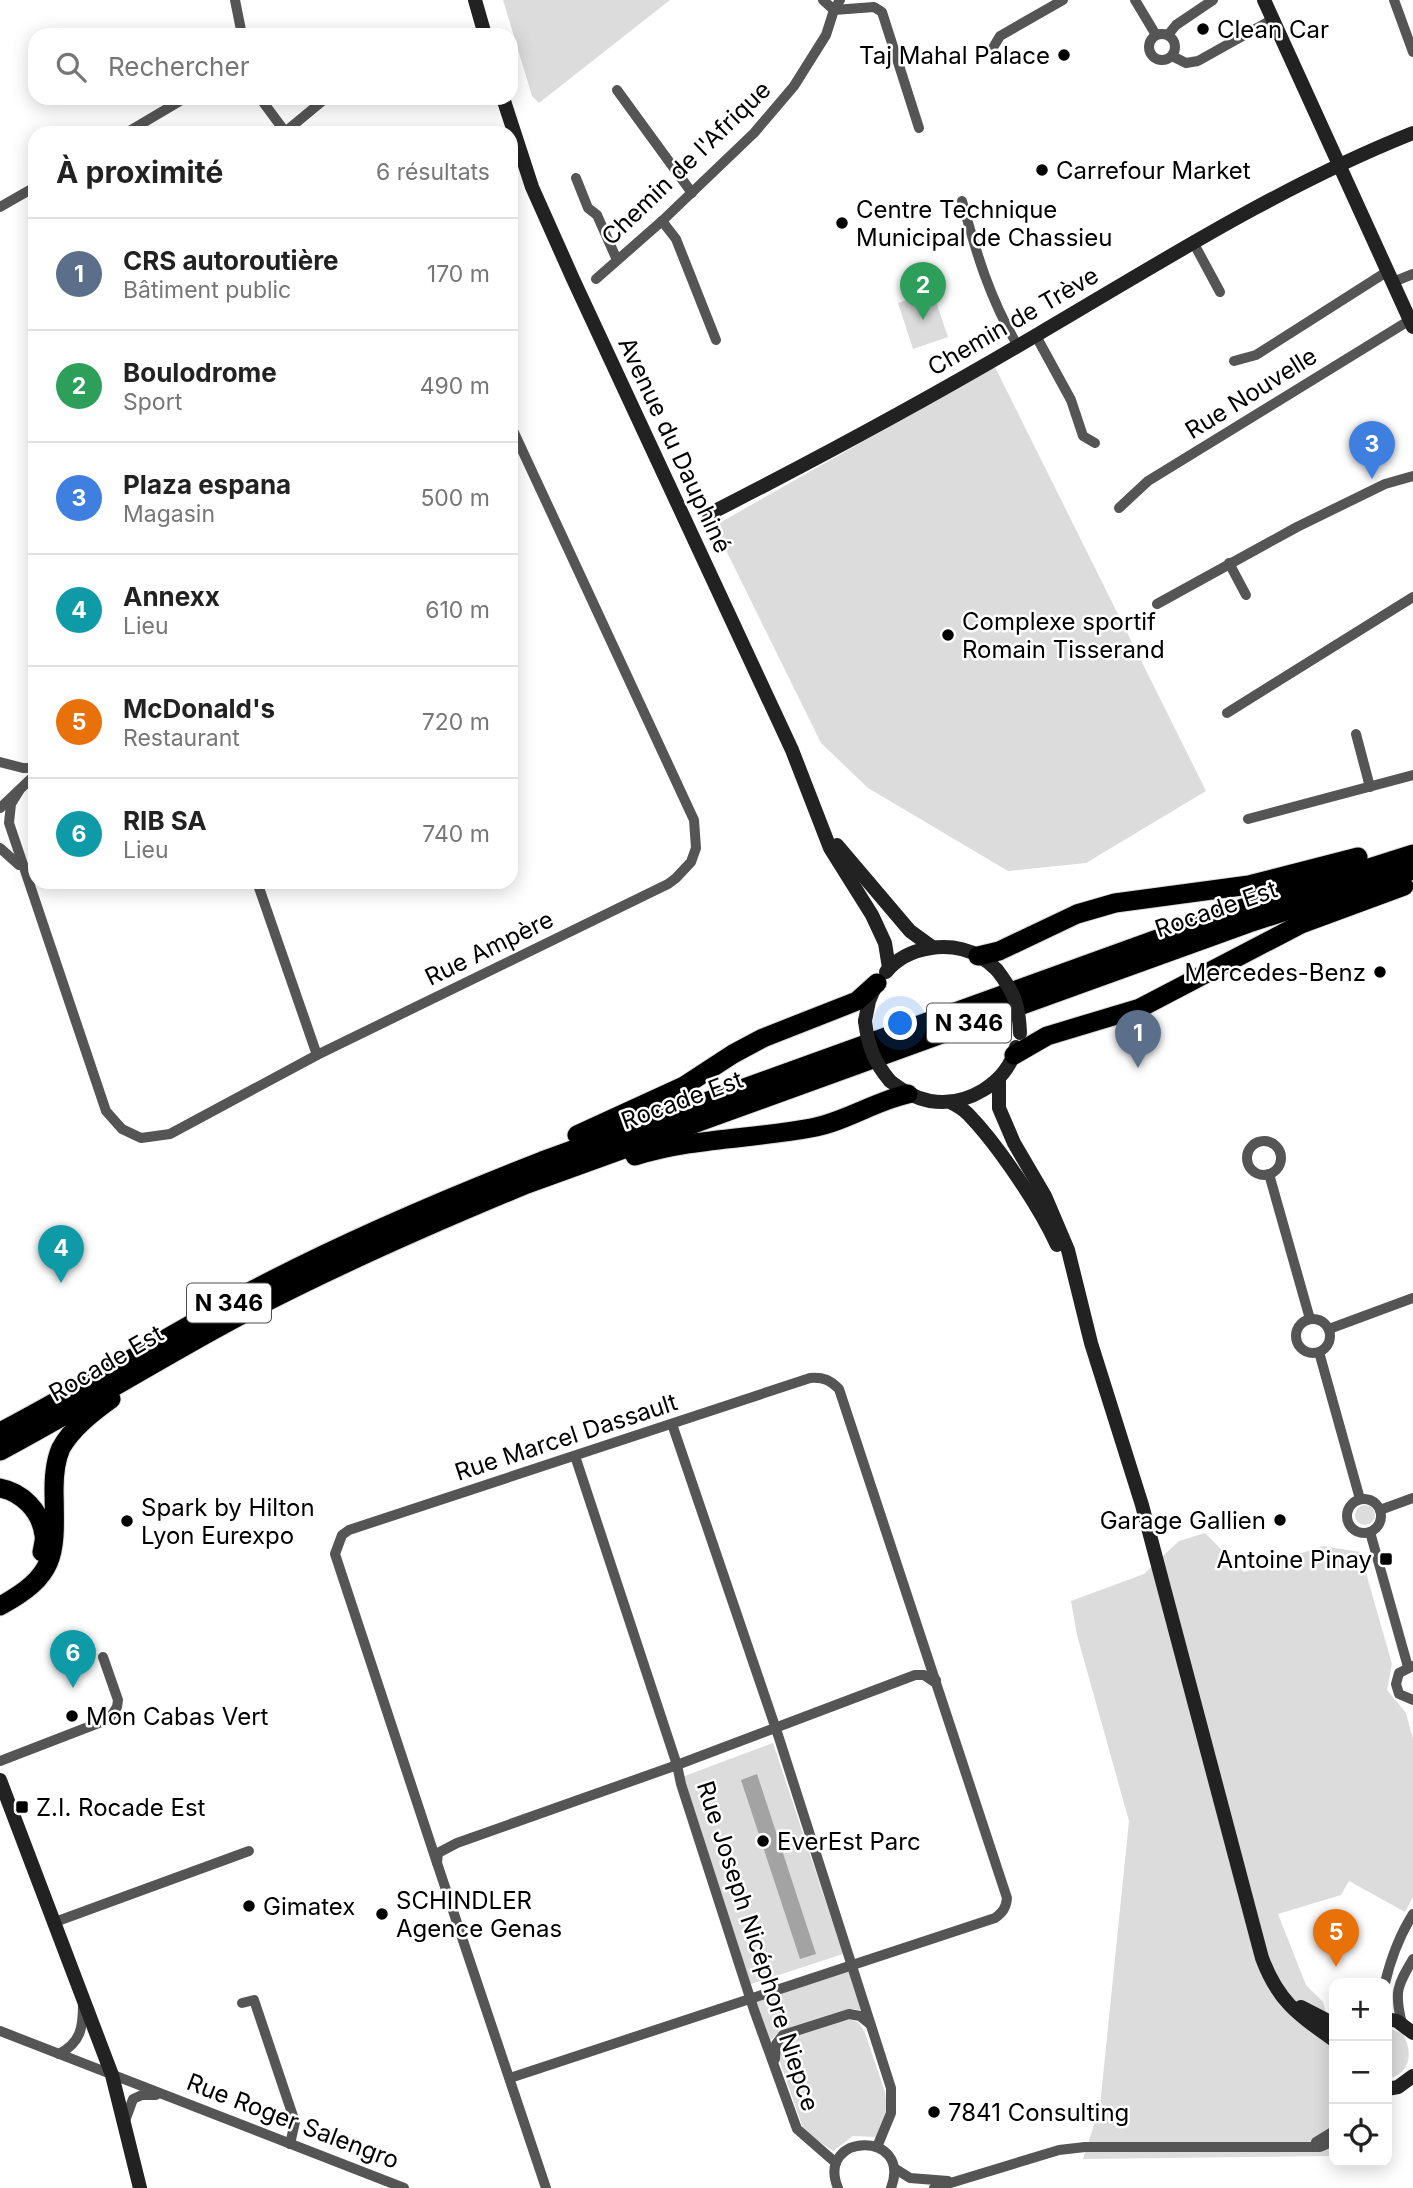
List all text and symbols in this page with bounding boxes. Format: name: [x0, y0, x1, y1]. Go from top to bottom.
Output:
place label: Clean Car: [1217, 15, 1329, 44]
marker: Clean Car: [1195, 21, 1211, 37]
search box: [28, 28, 518, 105]
place label: Taj Mahal Palace: [859, 41, 1050, 70]
marker: Taj Mahal Palace: [1056, 47, 1072, 63]
icon: search: [52, 48, 90, 86]
text: Rechercher: [108, 51, 249, 82]
street label: Chemin de l'Afrique: [596, 75, 776, 251]
text: À proximité: [56, 154, 223, 190]
place label: Carrefour Market: [1056, 156, 1251, 185]
text: 6 résultats: [376, 158, 490, 186]
marker: Carrefour Market: [1034, 162, 1050, 178]
place label: Centre Technique Municipal de Chassieu: [856, 195, 1112, 252]
marker: Centre Technique Municipal de Chassieu: [834, 215, 850, 231]
text: CRS autoroutière: [123, 245, 339, 276]
text: 1: [74, 260, 84, 288]
text: 170 m: [427, 260, 490, 288]
street label: Chemin de Trève: [923, 260, 1103, 382]
pin: 2: [900, 262, 946, 320]
text: Bâtiment public: [123, 276, 291, 304]
street label: Avenue du Dauphiné: [612, 333, 738, 557]
street label: Rue Nouvelle: [1180, 341, 1322, 445]
text: Boulodrome: [123, 357, 277, 388]
text: 2: [72, 372, 86, 400]
text: 490 m: [420, 372, 490, 400]
text: Sport: [123, 388, 182, 416]
pin: 3: [1349, 421, 1395, 479]
text: Plaza espana: [123, 469, 291, 500]
text: 3: [72, 484, 86, 512]
text: 500 m: [420, 484, 490, 512]
text: Magasin: [123, 500, 215, 528]
text: Annexx: [123, 581, 220, 612]
text: 4: [71, 596, 87, 624]
text: 610 m: [425, 596, 490, 624]
place label: Complexe sportif Romain Tisserand: [962, 607, 1165, 664]
text: Lieu: [123, 612, 169, 640]
marker: Complexe sportif Romain Tisserand: [940, 627, 956, 643]
text: McDonald's: [123, 693, 275, 724]
text: 5: [72, 708, 86, 736]
text: 720 m: [422, 708, 490, 736]
text: Restaurant: [123, 724, 240, 752]
text: RIB SA: [123, 805, 207, 836]
text: 6: [72, 820, 86, 848]
text: 740 m: [422, 820, 490, 848]
text: Lieu: [123, 836, 169, 864]
street label: Rocade Est: [1151, 875, 1281, 943]
street label: Rue Ampère: [420, 904, 558, 992]
place label: Mercedes-Benz: [1184, 958, 1366, 987]
marker: Mercedes-Benz: [1372, 964, 1388, 980]
road number: N 346: [927, 1004, 1011, 1042]
your location: [883, 1006, 917, 1040]
pin: 1: [1115, 1010, 1161, 1068]
street label: Rocade Est: [617, 1065, 747, 1135]
pin: 4: [38, 1225, 84, 1283]
road number: N 346: [187, 1284, 271, 1322]
street label: Rocade Est: [44, 1319, 168, 1407]
street label: Rue Marcel Dassault: [451, 1387, 681, 1487]
place label: Spark by Hilton Lyon Eurexpo: [141, 1493, 315, 1550]
place label: Garage Gallien: [1100, 1506, 1266, 1535]
marker: Garage Gallien: [1272, 1512, 1288, 1528]
marker: Spark by Hilton Lyon Eurexpo: [119, 1513, 135, 1529]
place label: Antoine Pinay: [1217, 1545, 1372, 1574]
marker: Antoine Pinay: [1378, 1551, 1394, 1567]
pin: 6: [50, 1630, 96, 1688]
place label: Mon Cabas Vert: [86, 1702, 269, 1731]
marker: Mon Cabas Vert: [64, 1708, 80, 1724]
street label: Rue Joseph Nicéphore Niepce: [691, 1777, 825, 2115]
place label: Z.I. Rocade Est: [36, 1793, 206, 1822]
marker: Z.I. Rocade Est: [14, 1799, 30, 1815]
place label: EverEst Parc: [777, 1827, 921, 1856]
marker: EverEst Parc: [755, 1833, 771, 1849]
place label: SCHINDLER Agence Genas: [396, 1886, 562, 1943]
place label: Gimatex: [263, 1892, 355, 1921]
marker: Gimatex: [241, 1898, 257, 1914]
marker: SCHINDLER Agence Genas: [374, 1906, 390, 1922]
pin: 5: [1313, 1909, 1359, 1967]
map controls: [1329, 1978, 1392, 2167]
button: +: [1329, 1978, 1392, 2041]
button: −: [1329, 2041, 1392, 2104]
street label: Rue Roger Salengro: [183, 2067, 403, 2175]
place label: 7841 Consulting: [948, 2098, 1129, 2127]
marker: 7841 Consulting: [926, 2104, 942, 2120]
button: locate: [1329, 2104, 1392, 2167]

